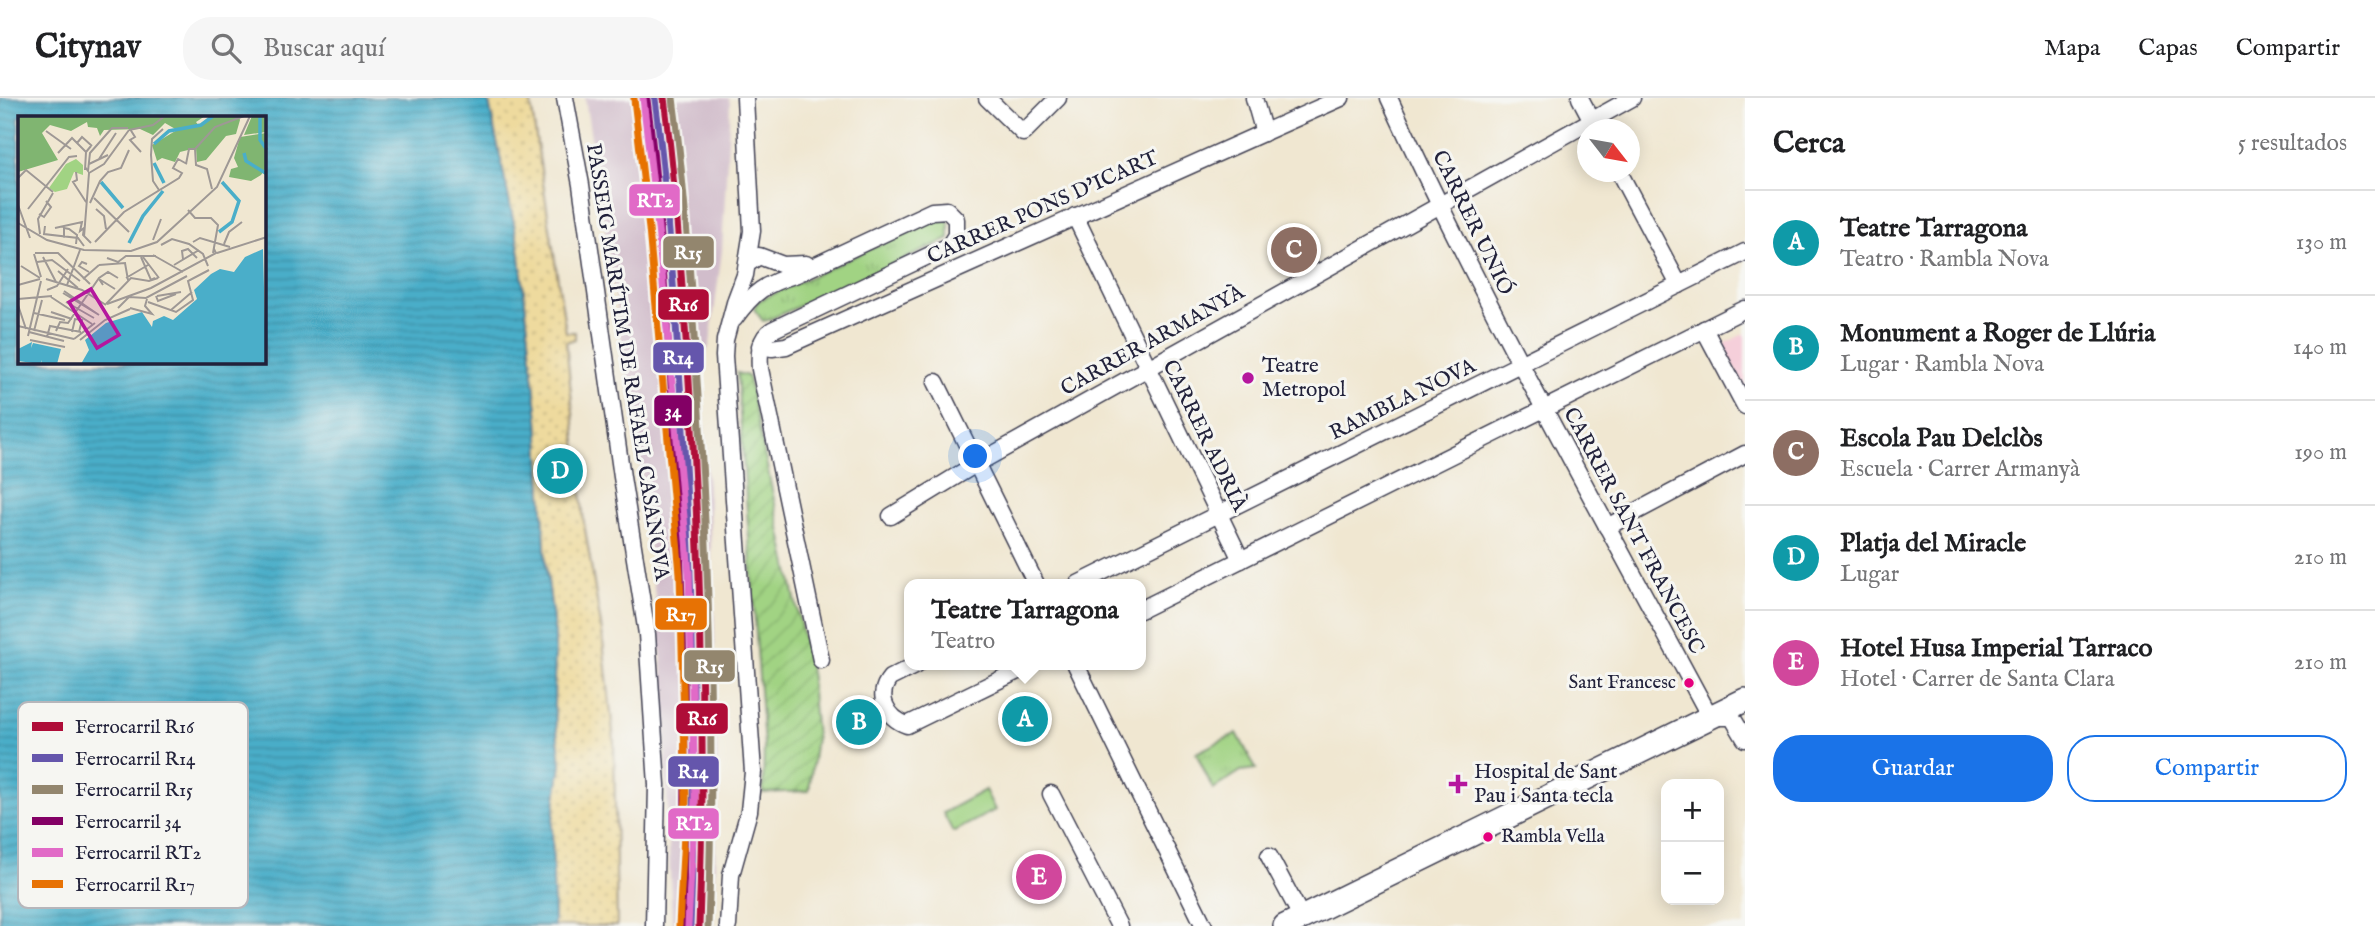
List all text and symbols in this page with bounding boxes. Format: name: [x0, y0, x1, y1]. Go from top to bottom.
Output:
search box: [183, 17, 673, 80]
text: Citynav: [35, 27, 141, 69]
icon: search: [207, 29, 245, 67]
text: Buscar aquí: [263, 32, 385, 65]
text: Mapa: [2044, 33, 2100, 64]
text: Capas: [2138, 33, 2198, 64]
text: Compartir: [2236, 33, 2340, 64]
inset map: [18, 116, 266, 364]
north arrow: [1577, 119, 1640, 182]
text: Cerca: [1773, 125, 1845, 163]
text: 5 resultados: [2238, 129, 2347, 158]
street label: PASSEIG MARÍTIM DE RAFAEL CASANOVA: [579, 141, 676, 583]
street label: CARRER PONS D'ICART: [923, 145, 1163, 271]
street label: CARRER UNIÓ: [1425, 146, 1520, 300]
line badge: RT2: [628, 183, 681, 217]
text: RT2: [637, 190, 674, 214]
text: Teatre Tarragona: [1840, 212, 2028, 245]
pin: C: [1271, 224, 1317, 276]
text: A: [1788, 228, 1804, 257]
text: 130 m: [2296, 228, 2347, 257]
line badge: R15: [662, 235, 715, 269]
text: R15: [674, 242, 702, 266]
text: Teatro · Rambla Nova: [1840, 245, 2049, 274]
street label: CARRER ARMANYÀ: [1056, 278, 1250, 403]
line badge: R16: [657, 288, 710, 321]
text: R16: [668, 294, 699, 318]
text: Monument a Roger de Llúria: [1840, 317, 2156, 350]
text: B: [1788, 333, 1804, 362]
text: 140 m: [2293, 333, 2347, 362]
line badge: R14: [652, 341, 705, 374]
text: R14: [663, 347, 694, 371]
text: Lugar · Rambla Nova: [1840, 350, 2044, 379]
place label: Teatre Metropol: [1262, 353, 1346, 404]
street label: RAMBLA NOVA: [1325, 353, 1481, 447]
street label: CARRER ADRIÀ: [1156, 355, 1254, 517]
marker: Teatre Metropol: [1240, 370, 1256, 386]
line badge: 34: [653, 394, 693, 427]
text: 34: [665, 400, 682, 424]
street label: CARRER SANT FRANCESC: [1556, 403, 1710, 659]
text: Escola Pau Delclòs: [1840, 422, 2043, 455]
text: C: [1788, 438, 1804, 467]
text: 190 m: [2294, 438, 2347, 467]
your location: [958, 439, 992, 473]
pin: D: [537, 445, 583, 497]
text: Escuela · Carrer Armanyà: [1840, 455, 2080, 484]
text: Platja del Miracle: [1840, 527, 2026, 560]
text: D: [1787, 543, 1805, 572]
text: 210 m: [2294, 543, 2347, 572]
text: Lugar: [1840, 560, 1899, 589]
popup: [904, 579, 1146, 670]
text: Teatre Tarragona: [931, 594, 1119, 627]
line badge: R17: [654, 597, 708, 631]
text: R17: [666, 604, 696, 628]
text: Teatro: [931, 627, 995, 656]
text: Hotel Husa Imperial Tarraco: [1840, 632, 2153, 665]
text: E: [1788, 648, 1804, 677]
text: 210 m: [2294, 648, 2347, 677]
line badge: R15: [683, 649, 736, 683]
text: R15: [696, 656, 724, 680]
text: Hotel · Carrer de Santa Clara: [1840, 665, 2115, 694]
place label: Sant Francesc: [1568, 671, 1676, 695]
marker: Sant Francesc: [1682, 676, 1696, 690]
pin: A: [1002, 693, 1048, 745]
pin: B: [836, 696, 882, 748]
legend: [18, 702, 248, 908]
line badge: R16: [675, 702, 729, 735]
text: R16: [687, 708, 718, 732]
text: Ferrocarril R16: [75, 716, 195, 740]
button: Guardar: [1773, 735, 2053, 802]
button: Compartir: [2067, 735, 2347, 802]
text: Ferrocarril R14: [75, 748, 196, 772]
line badge: R14: [667, 755, 720, 788]
place label: Hospital de Sant Pau i Santa tecla: [1474, 759, 1617, 810]
text: R14: [678, 761, 709, 785]
marker: Hospital de Sant Pau i Santa tecla: [1448, 774, 1468, 794]
text: Ferrocarril R15: [75, 779, 193, 803]
map controls: [1661, 779, 1724, 905]
button: +: [1661, 779, 1724, 842]
line badge: RT2: [667, 807, 720, 840]
text: Ferrocarril 34: [75, 811, 182, 835]
text: RT2: [676, 813, 713, 837]
place label: Rambla Vella: [1501, 825, 1605, 849]
marker: Rambla Vella: [1481, 830, 1495, 844]
text: Ferrocarril RT2: [75, 842, 202, 866]
button: −: [1661, 842, 1724, 905]
pin: E: [1016, 851, 1062, 903]
text: Ferrocarril R17: [75, 874, 195, 898]

